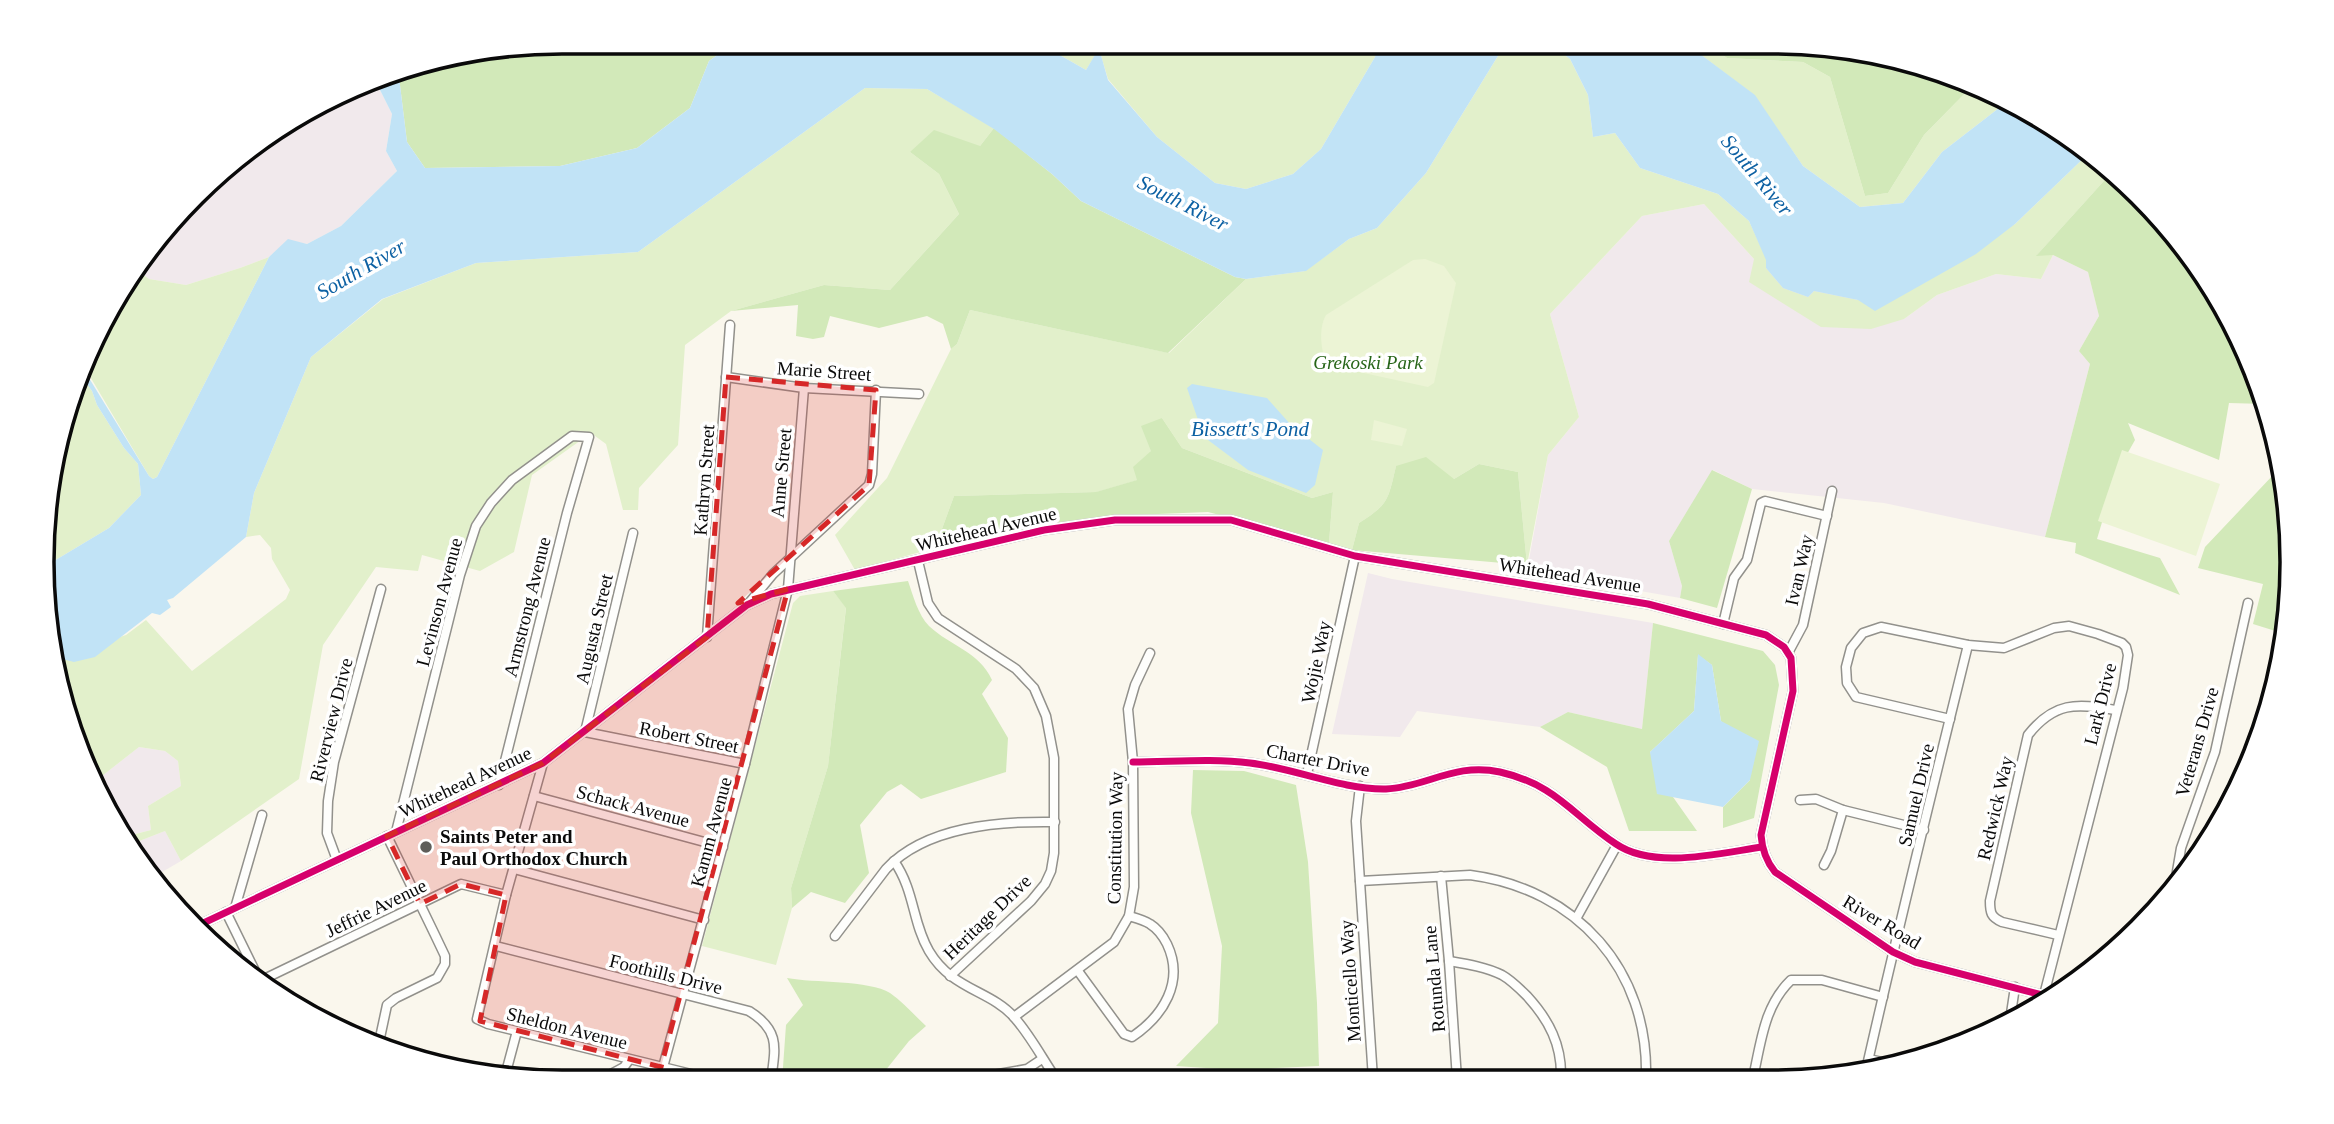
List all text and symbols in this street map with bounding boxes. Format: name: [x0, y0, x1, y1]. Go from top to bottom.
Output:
water label: South River: [1716, 130, 1798, 221]
water label: South River: [1134, 170, 1233, 236]
water label: South River: [312, 234, 410, 304]
park label: Grekoski Park: [1313, 352, 1423, 373]
street label: Marie Street: [776, 357, 873, 385]
water label: Bissett's Pond: [1191, 417, 1310, 441]
street label: Kathryn Street: [690, 423, 718, 536]
street label: Anne Street: [767, 426, 795, 519]
street label: Whitehead Avenue: [914, 503, 1058, 555]
street label: Ivan Way: [1781, 532, 1817, 608]
street label: Levinson Avenue: [412, 535, 466, 669]
street label: Armstrong Avenue: [499, 535, 555, 679]
street label: Whitehead Avenue: [1497, 553, 1643, 597]
street label: Augusta Street: [571, 571, 617, 686]
street label: Wojie Way: [1297, 618, 1335, 705]
street label: Riverview Drive: [305, 656, 357, 784]
street label: Lark Drive: [2080, 661, 2120, 747]
street label: Veterans Drive: [2171, 685, 2223, 799]
street label: Robert Street: [638, 717, 741, 757]
street label: Charter Drive: [1264, 740, 1372, 780]
street label: Samuel Drive: [1894, 741, 1938, 849]
street label: Whitehead Avenue: [395, 742, 535, 822]
street label: Redwick Way: [1973, 753, 2017, 862]
street label: Constitution Way: [1103, 771, 1127, 905]
street label: Kamm Avenue: [686, 775, 736, 889]
street label: Schack Avenue: [574, 781, 692, 831]
place label: Saints Peter and Paul Orthodox Church: [440, 826, 628, 869]
marker: Saints Peter and Paul Orthodox Church: [418, 839, 434, 855]
street label: Heritage Drive: [939, 870, 1035, 964]
street label: Jeffrie Avenue: [322, 875, 430, 941]
street label: River Road: [1839, 891, 1925, 954]
street label: Monticello Way: [1335, 919, 1365, 1043]
street label: Rotunda Lane: [1419, 925, 1449, 1033]
street label: Foothills Drive: [607, 950, 725, 998]
street label: Sheldon Avenue: [504, 1003, 630, 1053]

